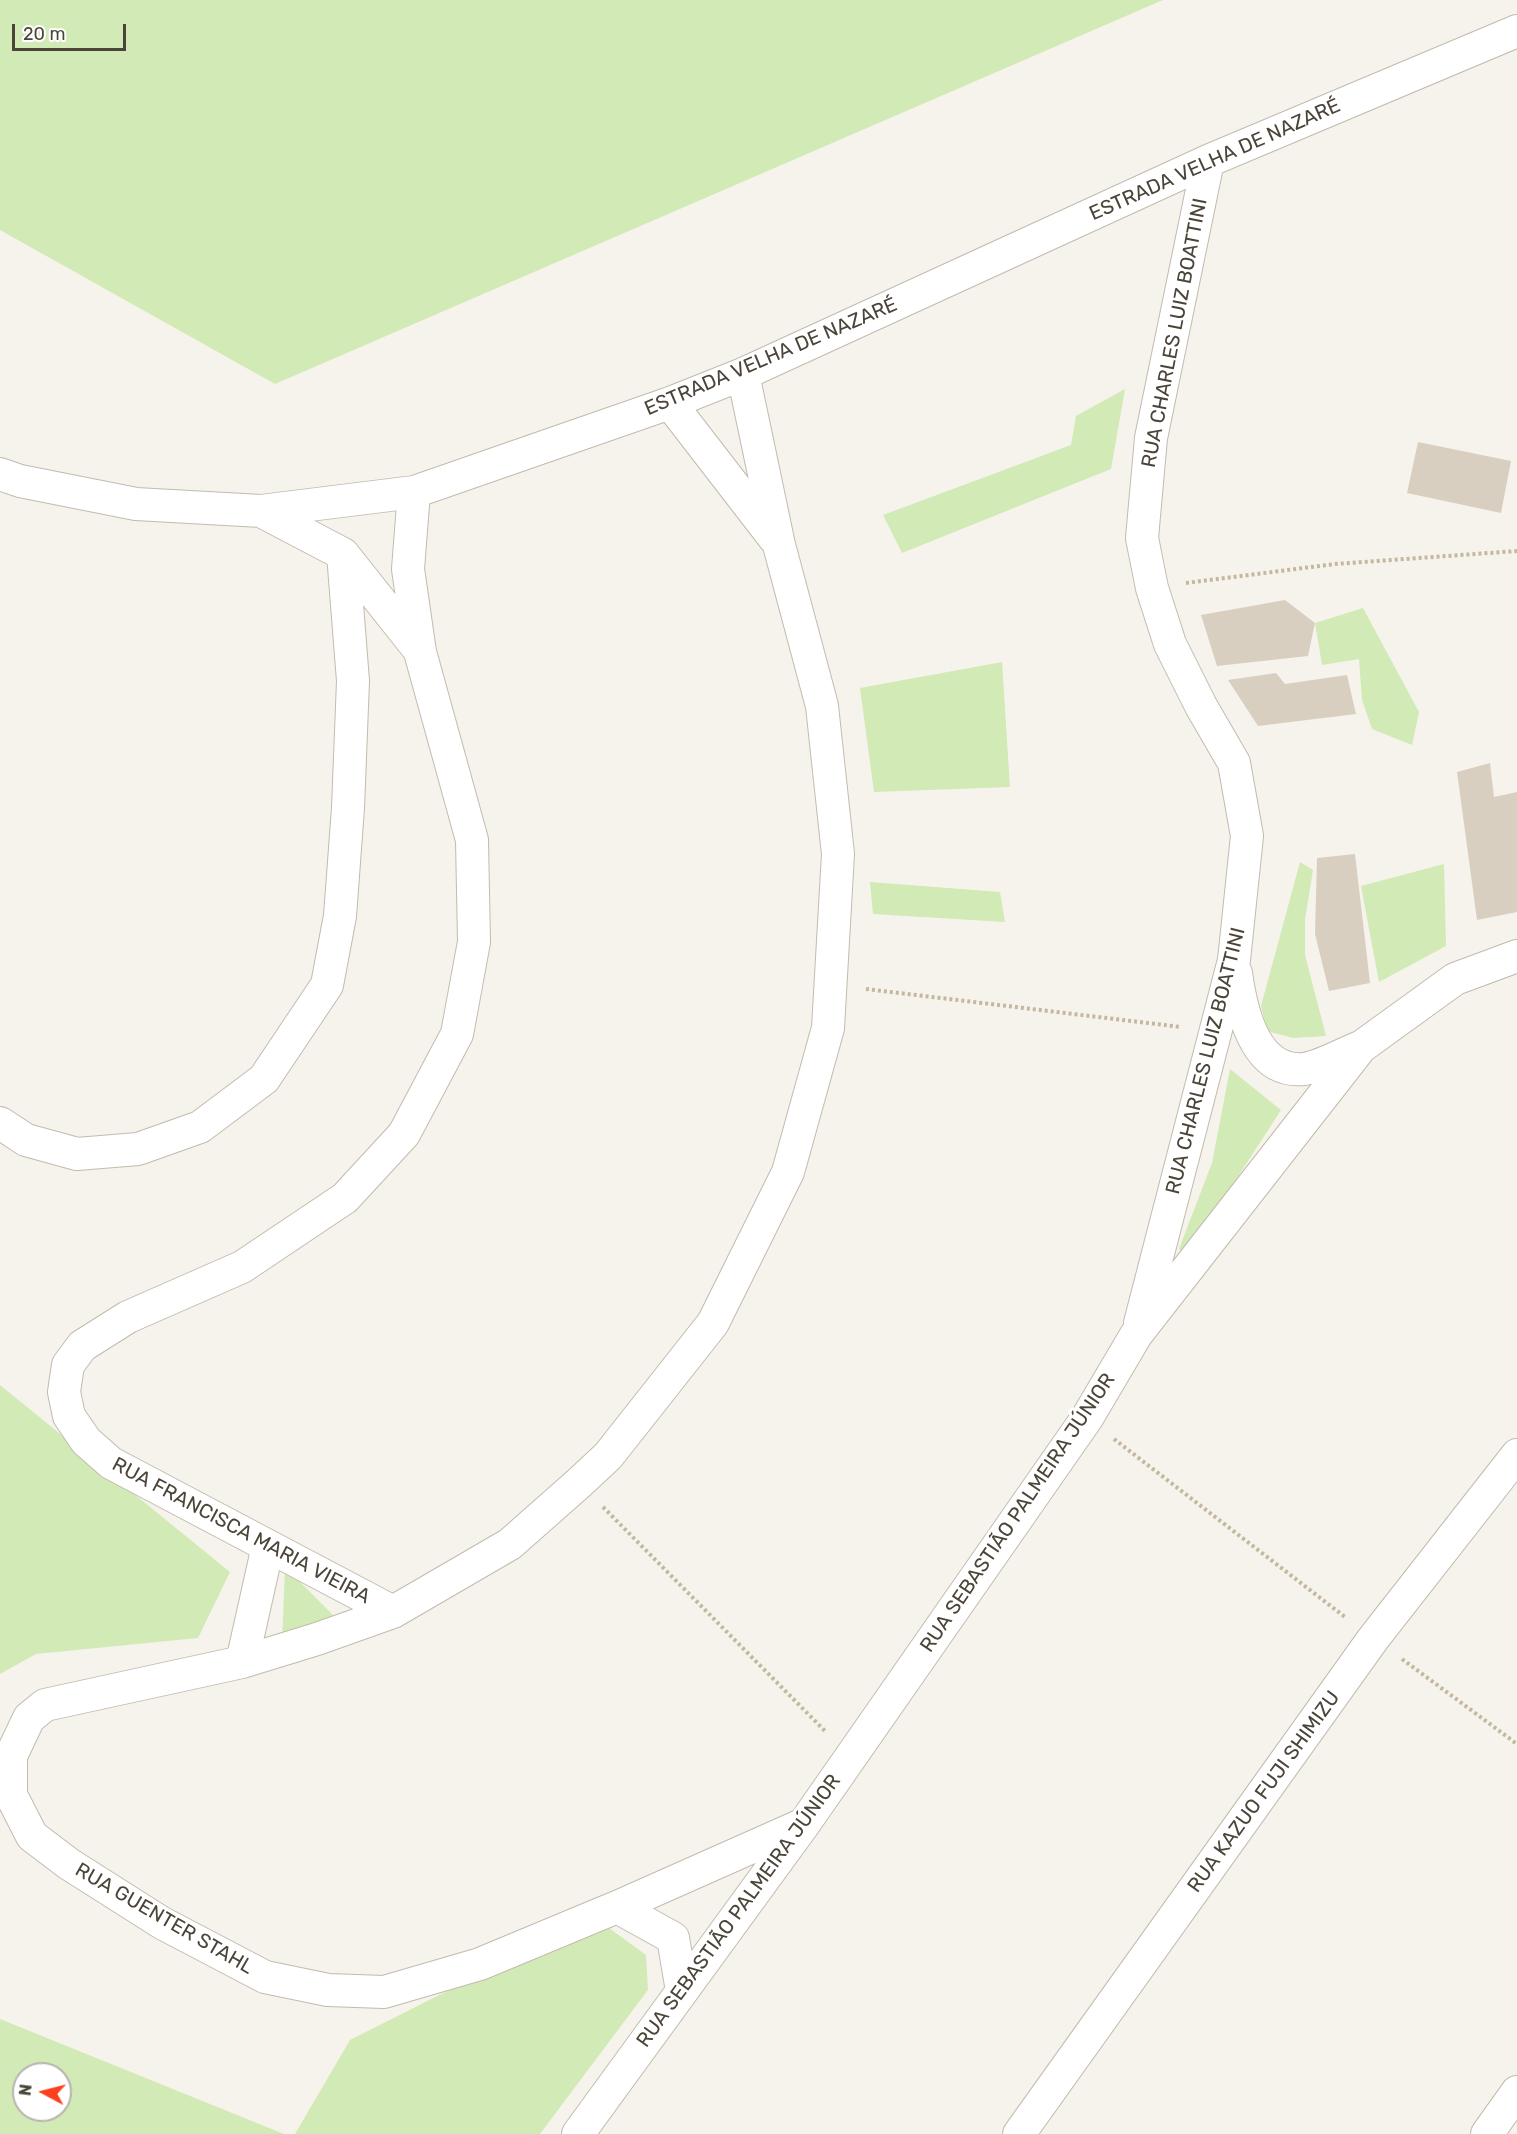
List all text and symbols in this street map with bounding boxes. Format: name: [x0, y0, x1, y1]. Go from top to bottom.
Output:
scale bar: [15, 12, 129, 50]
text: 20 m: [23, 23, 65, 45]
street label: ESTRADA VELHA DE NAZARÉ: [1086, 94, 1344, 226]
street label: RUA CHARLES LUIZ BOATTINI: [1137, 196, 1213, 470]
street label: ESTRADA VELHA DE NAZARÉ: [641, 293, 901, 421]
street label: RUA CHARLES LUIZ BOATTINI: [1161, 925, 1251, 1197]
street label: RUA SEBASTIÃO PALMEIRA JÚNIOR: [915, 1369, 1121, 1657]
street label: RUA FRANCISCA MARIA VIEIRA: [108, 1453, 374, 1609]
street label: RUA KAZUO FUJI SHIMIZU: [1183, 1687, 1345, 1897]
street label: RUA SEBASTIÃO PALMEIRA JÚNIOR: [632, 1770, 846, 2052]
street label: RUA GUENTER STAHL: [71, 1858, 257, 1980]
north arrow: [12, 2062, 72, 2122]
text: N: [15, 2083, 36, 2097]

